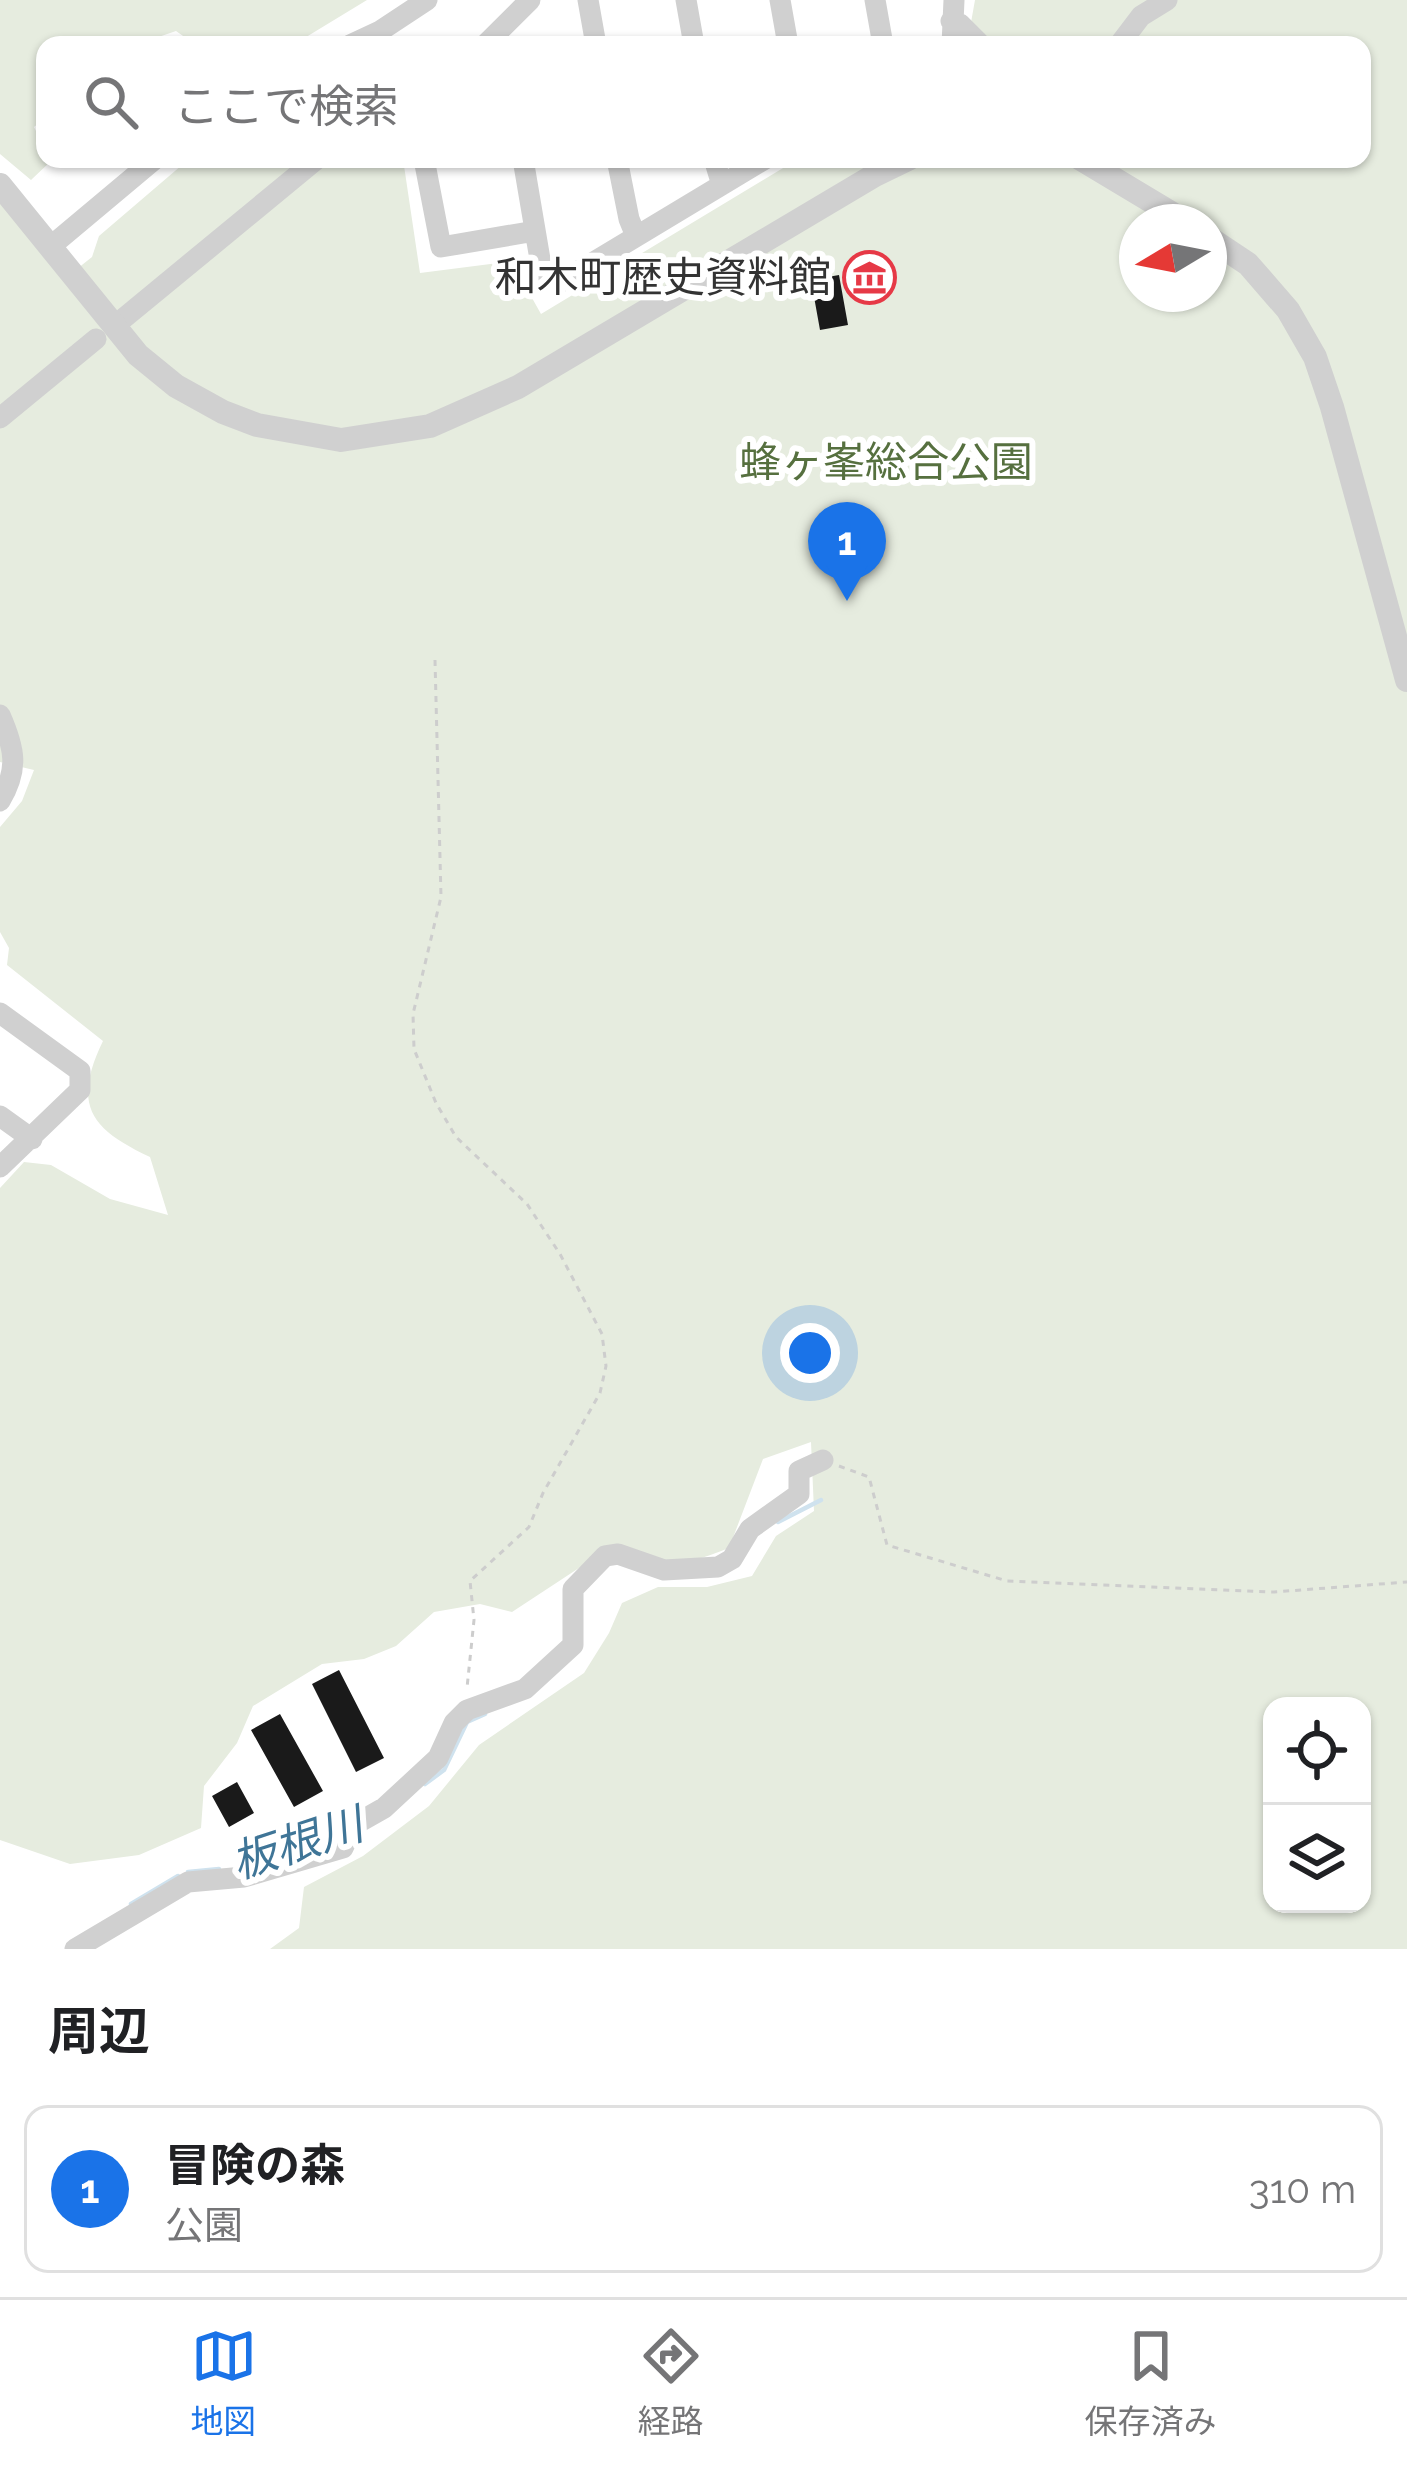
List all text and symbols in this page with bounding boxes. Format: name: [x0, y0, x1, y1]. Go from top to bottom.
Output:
search box: [36, 36, 1371, 168]
icon: search: [78, 69, 144, 135]
text: ここで検索: [174, 80, 399, 133]
north arrow: [1119, 204, 1227, 312]
museum icon: 和木町歴史資料館: [842, 249, 898, 305]
place label: 和木町歴史資料館: [495, 253, 831, 302]
park label: 蜂ヶ峯総合公園: [739, 438, 1033, 487]
pin: 1: [808, 502, 886, 601]
your location: [780, 1323, 840, 1383]
map controls: [1263, 1697, 1371, 1913]
button: locate: [1263, 1697, 1371, 1805]
water label: 板根川: [225, 1796, 373, 1890]
button: layers: [1263, 1805, 1371, 1913]
text: 周辺: [48, 2001, 150, 2061]
text: 冒険の森: [165, 2139, 345, 2192]
text: 1: [80, 2166, 100, 2212]
text: 310 m: [1249, 2166, 1356, 2212]
text: 公園: [165, 2202, 243, 2248]
tab: 地図: [191, 2323, 257, 2443]
tab: 経路: [638, 2323, 704, 2443]
tab: 保存済み: [1085, 2323, 1217, 2443]

